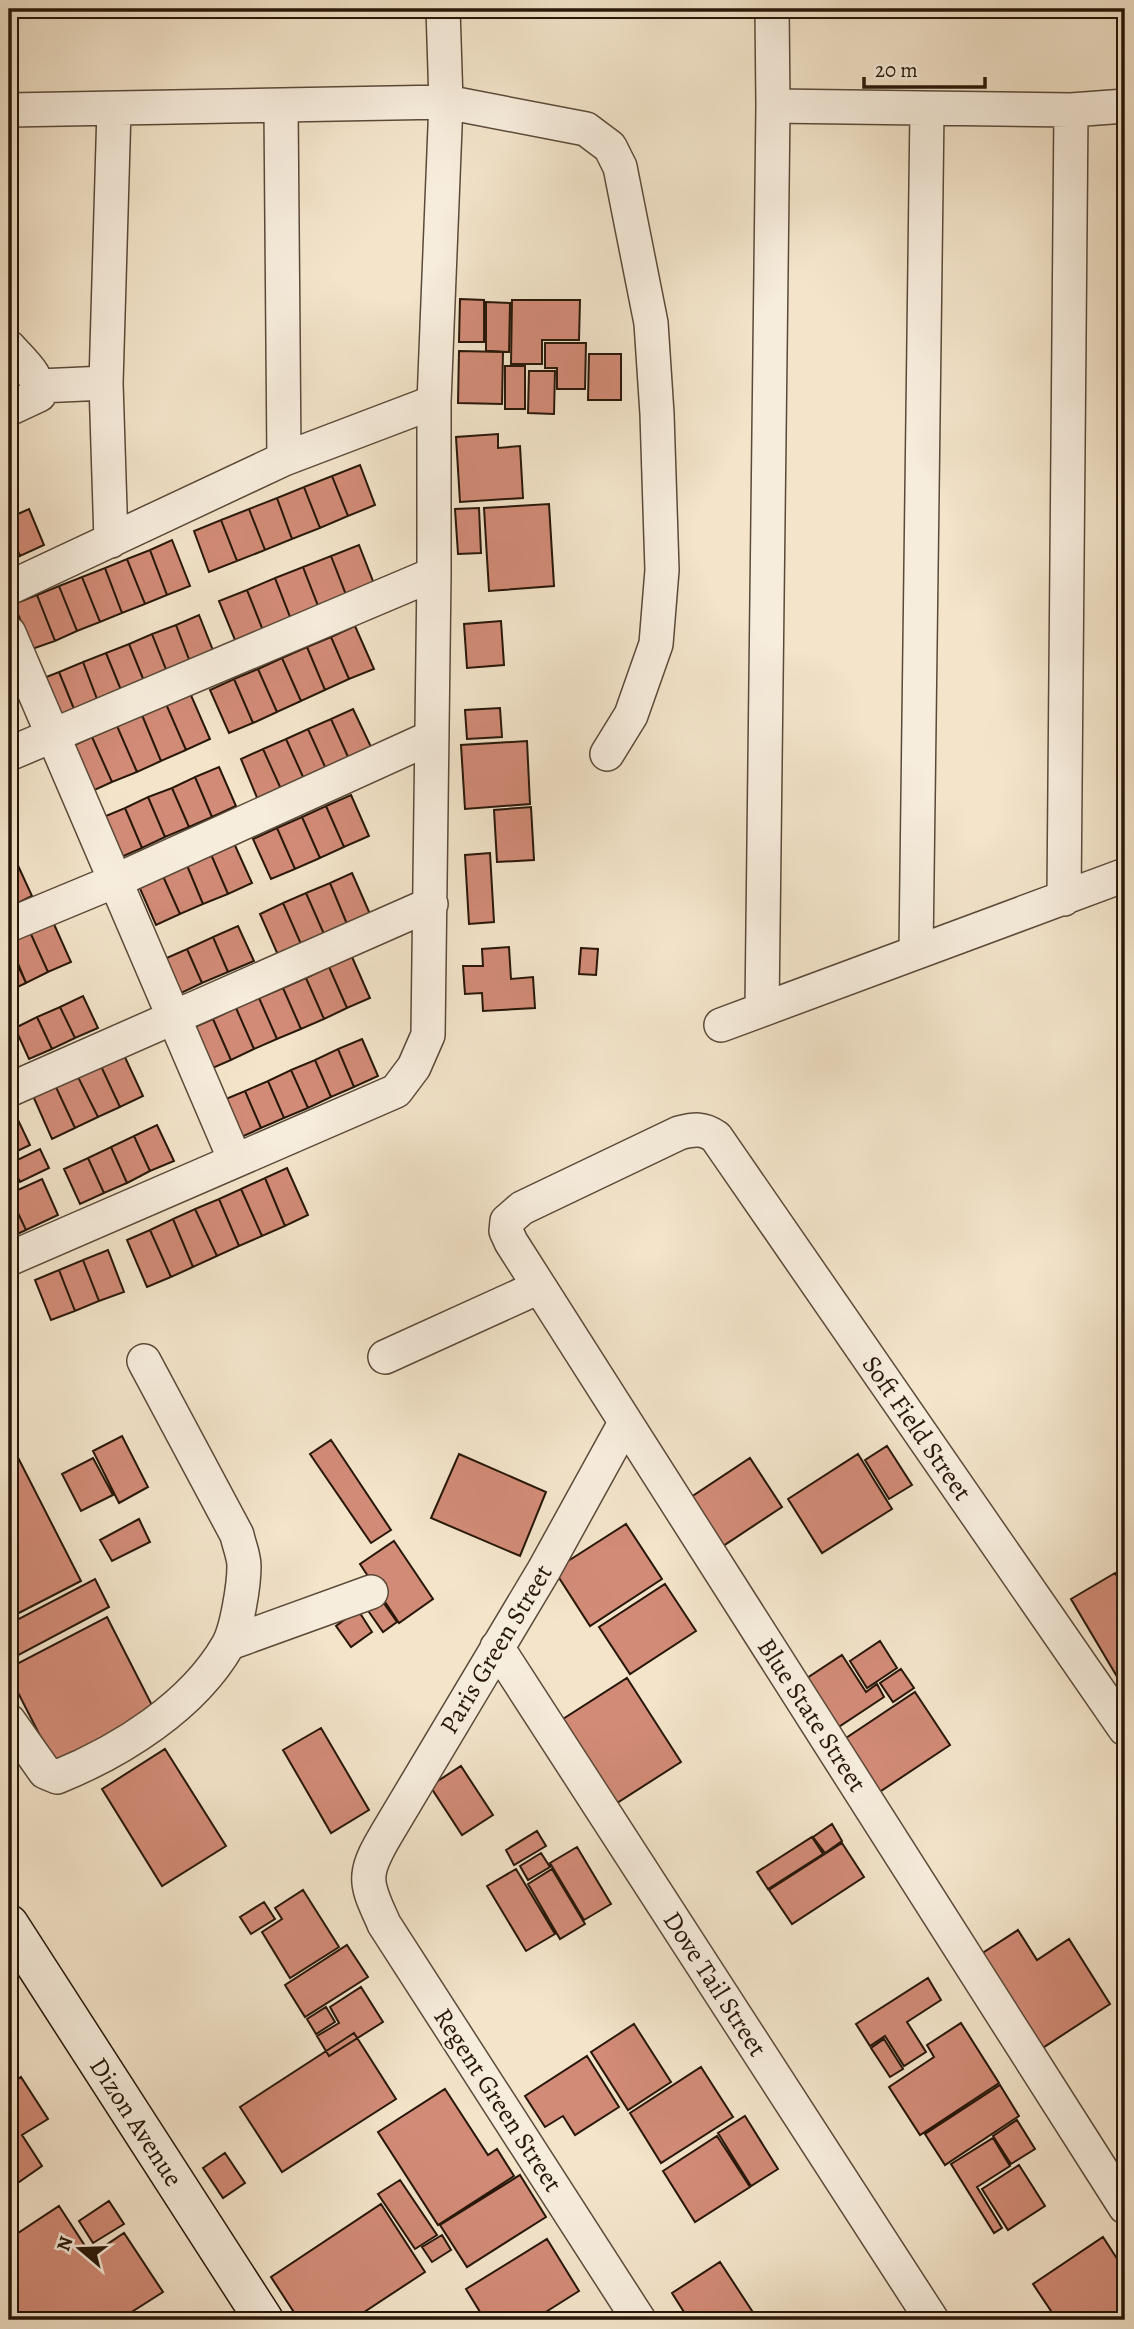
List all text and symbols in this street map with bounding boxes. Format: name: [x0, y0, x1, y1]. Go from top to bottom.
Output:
scale bar: [864, 46, 985, 90]
text: 20 m: [875, 56, 918, 84]
street label: Soft Field Street: [854, 1349, 980, 1508]
street label: Paris Green Street: [432, 1557, 561, 1740]
street label: Blue State Street: [749, 1631, 875, 1799]
street label: Dove Tail Street: [655, 1905, 775, 2064]
street label: Regent Green Street: [426, 2001, 571, 2199]
street label: Dizon Avenue: [81, 2051, 191, 2193]
north arrow: [46, 2214, 116, 2284]
text: N: [50, 2233, 79, 2255]

